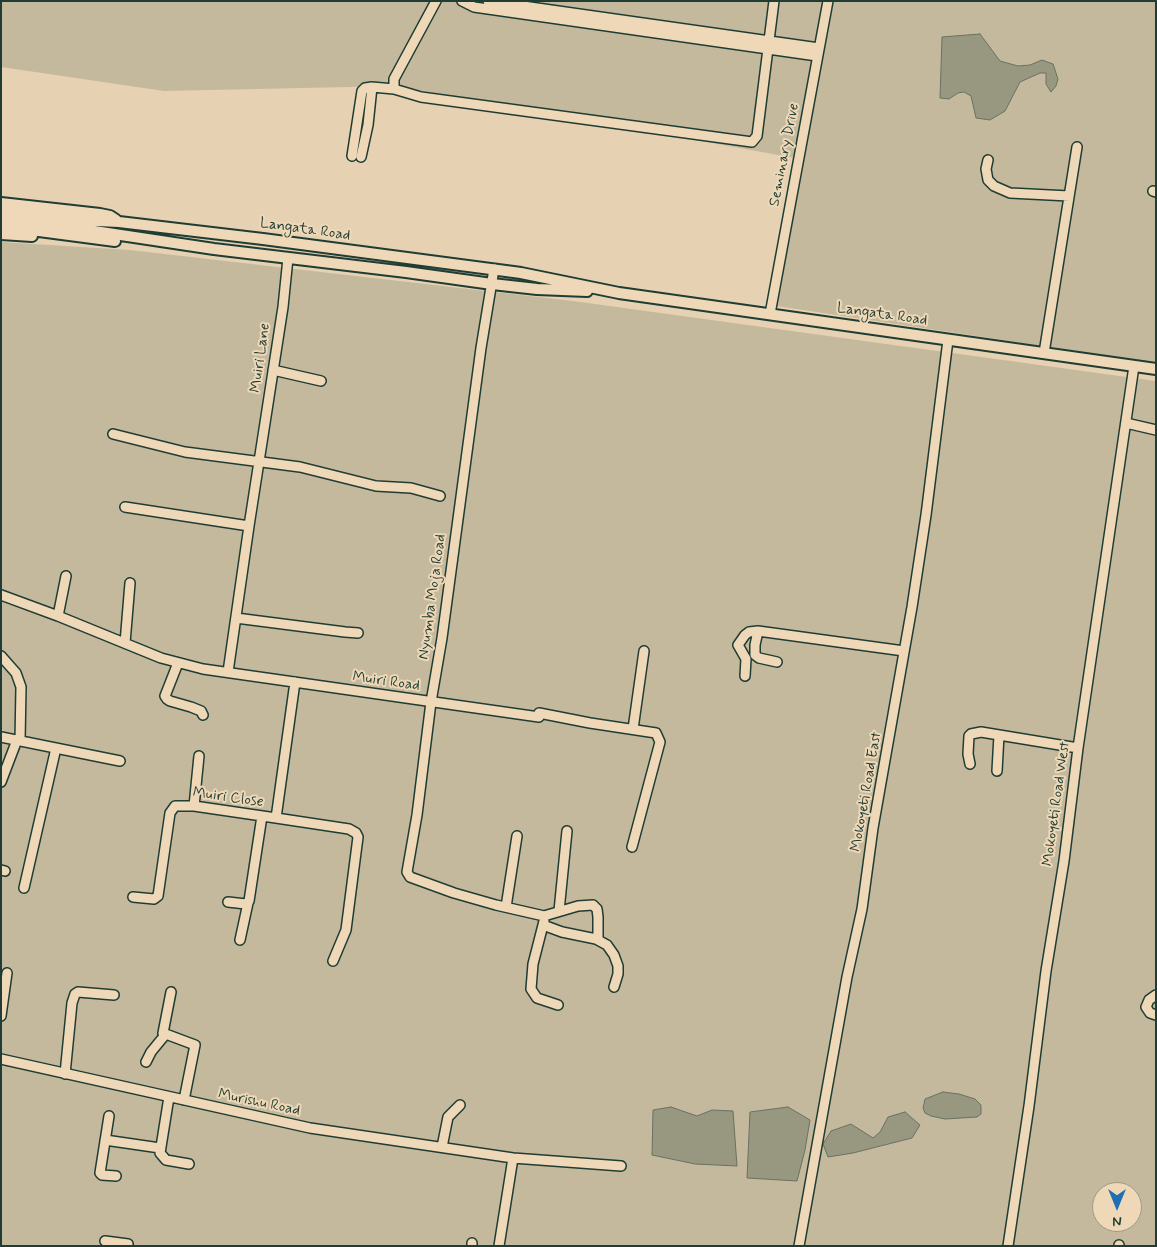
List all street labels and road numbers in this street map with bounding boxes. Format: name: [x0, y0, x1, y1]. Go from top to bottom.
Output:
street label: Seminary Drive: [766, 102, 804, 208]
street label: Langata Road: [259, 215, 351, 245]
street label: Langata Road: [836, 300, 928, 330]
street label: Muiri Lane: [247, 322, 275, 394]
street label: Nyumba Moja Road: [415, 533, 451, 661]
street label: Muiri Road: [351, 668, 421, 696]
street label: Mokoyeti Road East: [848, 731, 886, 853]
street label: Mokoyeti Road West: [1039, 741, 1075, 867]
street label: Muiri Close: [191, 784, 265, 812]
street label: Murishu Road: [216, 1086, 302, 1120]

